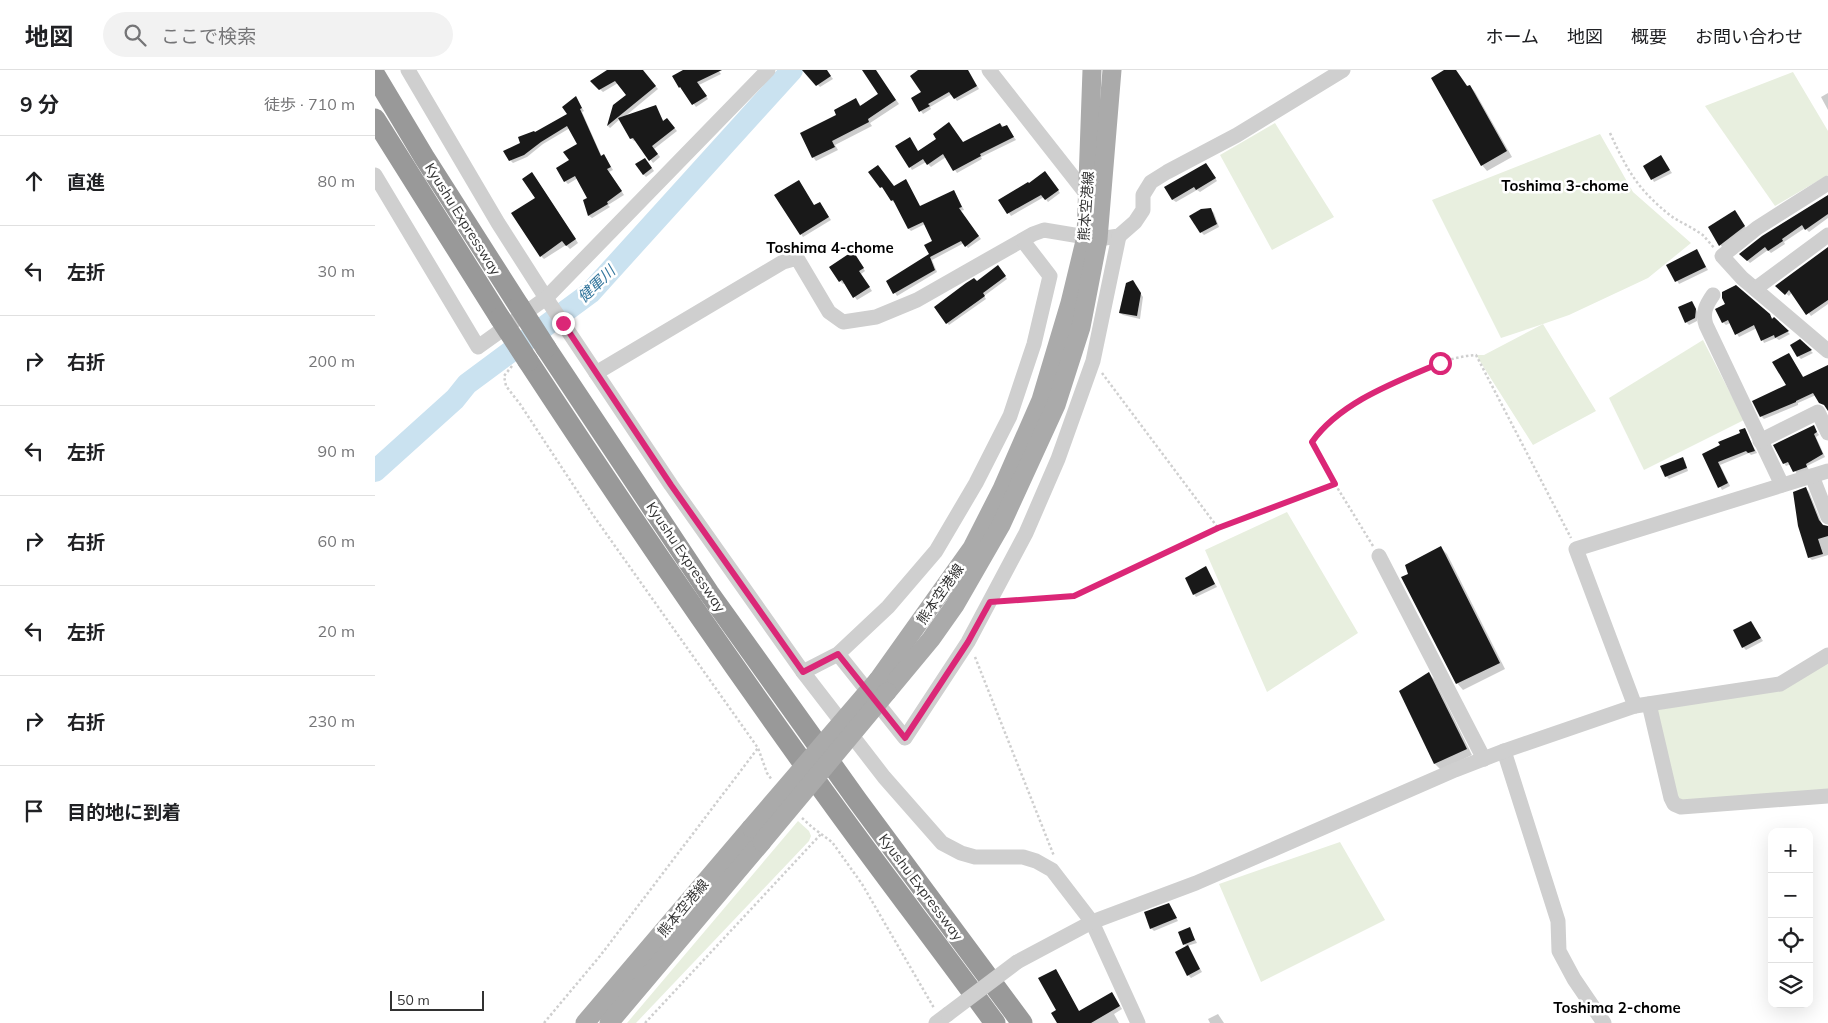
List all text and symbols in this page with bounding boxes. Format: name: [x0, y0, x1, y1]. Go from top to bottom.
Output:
search box: [103, 12, 453, 57]
text: 地図: [25, 21, 73, 51]
icon: search: [121, 21, 149, 49]
text: ここで検索: [161, 24, 256, 48]
text: ホーム: [1486, 25, 1539, 48]
text: 地図: [1567, 25, 1603, 48]
text: 概要: [1631, 25, 1667, 48]
text: お問い合わせ: [1695, 25, 1803, 48]
text: 9 分: [20, 91, 59, 117]
text: 徒歩 · 710 m: [264, 94, 355, 114]
street label: Kyushu Expressway: [421, 159, 505, 279]
icon: ahead: [20, 167, 48, 195]
text: 直進: [67, 170, 105, 194]
street label: 熊本空港線: [1075, 170, 1097, 242]
text: 80 m: [318, 171, 355, 191]
district label: Toshima 3-chome: [1501, 176, 1629, 195]
district label: Toshima 4-chome: [766, 238, 894, 257]
icon: left: [20, 257, 48, 285]
text: 左折: [67, 260, 105, 284]
water label: 健軍川: [573, 260, 620, 306]
text: 30 m: [318, 261, 355, 281]
route end: [552, 312, 575, 335]
icon: right: [20, 347, 48, 375]
text: 右折: [67, 350, 105, 374]
text: 200 m: [308, 351, 355, 371]
route start: [1429, 352, 1452, 375]
icon: left: [20, 437, 48, 465]
text: 左折: [67, 440, 105, 464]
text: 90 m: [318, 441, 355, 461]
street label: Kyushu Expressway: [642, 498, 730, 616]
icon: right: [20, 527, 48, 555]
text: 右折: [67, 530, 105, 554]
text: 60 m: [318, 531, 355, 551]
street label: 熊本空港線: [913, 560, 967, 628]
icon: left: [20, 617, 48, 645]
text: 左折: [67, 620, 105, 644]
text: 20 m: [318, 621, 355, 641]
icon: right: [20, 707, 48, 735]
text: 右折: [67, 710, 105, 734]
text: 230 m: [308, 711, 355, 731]
icon: arrive: [20, 797, 48, 825]
text: 目的地に到着: [67, 800, 181, 824]
map controls: [1768, 828, 1813, 1008]
button: +: [1768, 828, 1813, 873]
street label: Kyushu Expressway: [875, 830, 967, 944]
button: −: [1768, 873, 1813, 918]
street label: 熊本空港線: [654, 875, 712, 941]
button: locate: [1768, 918, 1813, 963]
button: layers: [1768, 963, 1813, 1008]
scale bar: [390, 988, 484, 1011]
text: 50 m: [397, 991, 430, 1009]
district label: Toshima 2-chome: [1553, 998, 1681, 1017]

